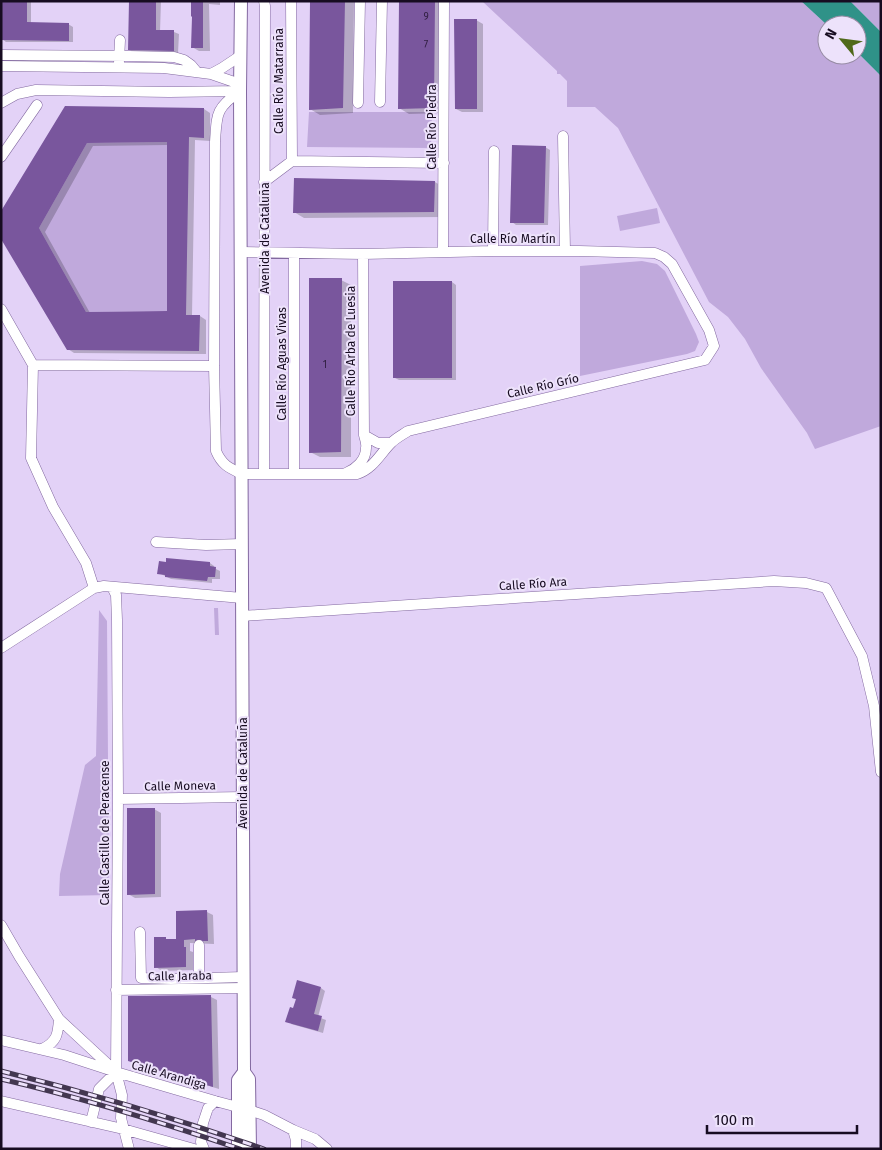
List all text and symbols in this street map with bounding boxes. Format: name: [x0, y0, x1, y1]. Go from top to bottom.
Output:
house number: 9: [423, 11, 429, 23]
north arrow: [817, 15, 867, 65]
text: N: [821, 26, 841, 42]
street label: Calle Río Matarraña: [272, 28, 286, 134]
house number: 7: [424, 39, 429, 51]
street label: Calle Río Piedra: [425, 84, 439, 170]
street label: Avenida de Cataluña: [258, 182, 272, 294]
street label: Calle Río Martín: [470, 232, 556, 246]
street label: Calle Río Arba de Luesia: [344, 286, 358, 416]
street label: Calle Río Aguas Vivas: [275, 307, 289, 421]
house number: 1: [323, 359, 327, 371]
street label: Calle Río Grío: [506, 371, 580, 401]
street label: Calle Río Ara: [499, 575, 567, 593]
street label: Avenida de Cataluña: [236, 717, 250, 829]
street label: Calle Castillo de Peracense: [98, 760, 112, 906]
street label: Calle Moneva: [144, 778, 216, 794]
street label: Calle Jaraba: [148, 968, 212, 984]
street label: Calle Arandiga: [130, 1058, 208, 1092]
scale bar: [707, 1102, 857, 1134]
text: 100 m: [714, 1111, 754, 1129]

